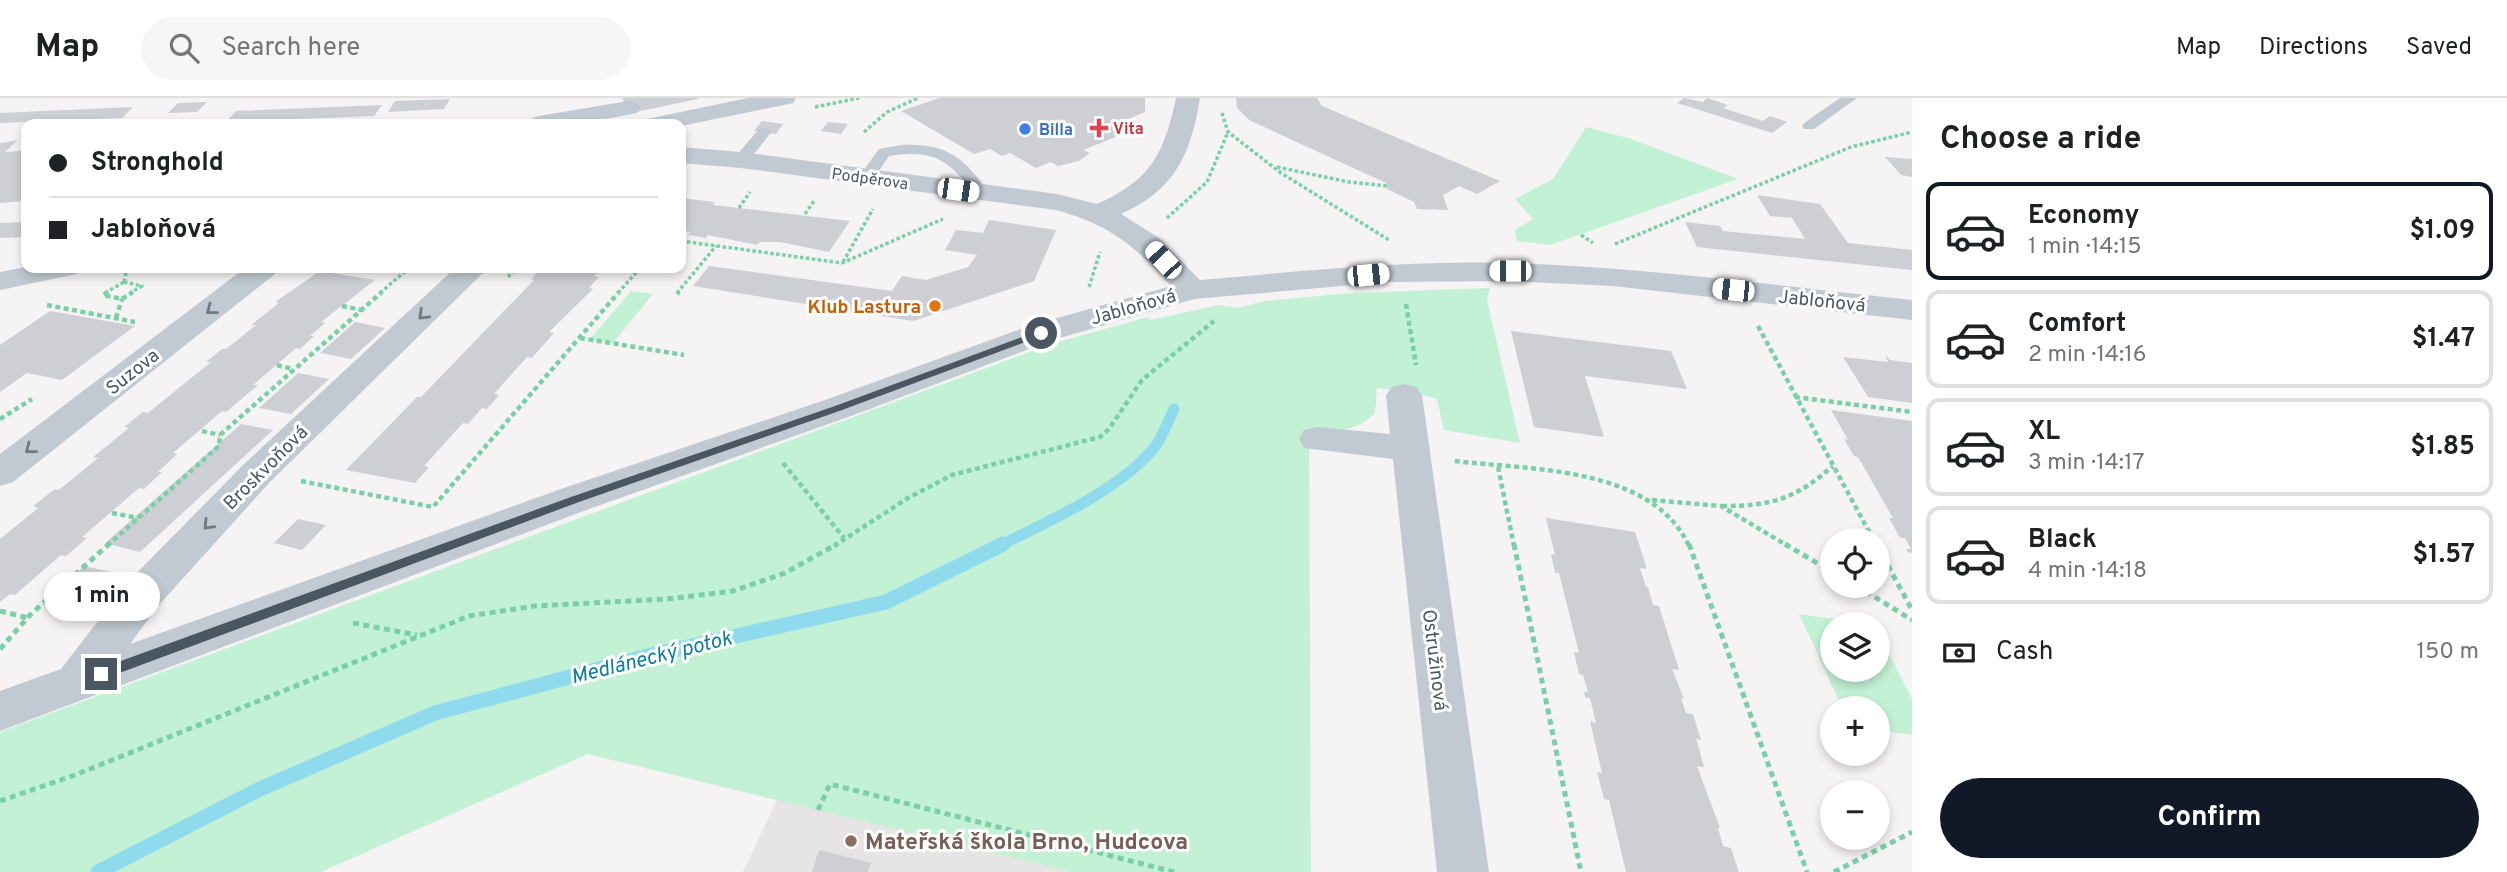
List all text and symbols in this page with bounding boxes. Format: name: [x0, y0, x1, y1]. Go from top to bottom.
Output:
search box: [141, 17, 631, 80]
text: Map: [35, 27, 99, 69]
icon: search: [165, 29, 203, 67]
text: Search here: [221, 32, 360, 65]
text: Map: [2176, 33, 2221, 63]
text: Directions: [2259, 33, 2368, 63]
text: Saved: [2406, 33, 2472, 63]
marker: Vita: [1091, 120, 1107, 136]
place label: Vita: [1113, 120, 1144, 140]
text: Choose a ride: [1940, 120, 2141, 160]
marker: Billa: [1017, 121, 1033, 137]
place label: Billa: [1039, 121, 1073, 141]
text: Stronghold: [91, 147, 224, 180]
street label: Podpěrova: [830, 165, 909, 195]
car: [936, 177, 981, 203]
icon: car: [1944, 200, 2007, 263]
text: Economy: [2028, 200, 2139, 233]
text: Jabloňová: [91, 214, 216, 247]
text: $1.09: [2409, 215, 2475, 248]
text: 1 min · 14:15: [2028, 233, 2142, 262]
car: [1141, 237, 1186, 283]
car: [1490, 261, 1532, 282]
car: [1347, 262, 1390, 288]
car: [1712, 277, 1755, 303]
street label: Jabloňová: [1088, 284, 1179, 332]
street label: Jabloňová: [1777, 285, 1867, 319]
place label: Klub Lastura: [807, 296, 921, 320]
marker: Klub Lastura: [927, 298, 943, 314]
one-way arrow: [206, 302, 218, 315]
one-way arrow: [418, 306, 431, 319]
icon: car: [1944, 308, 2007, 371]
text: Comfort: [2028, 308, 2126, 341]
route start: [1025, 317, 1057, 349]
text: $1.47: [2412, 323, 2475, 356]
text: 2 min · 14:16: [2028, 341, 2146, 370]
street label: Suzova: [102, 344, 165, 401]
icon: car: [1944, 416, 2007, 479]
text: XL: [2028, 416, 2060, 449]
street label: Broskvoňová: [219, 421, 314, 516]
text: $1.85: [2410, 431, 2475, 464]
one-way arrow: [26, 441, 38, 454]
text: 3 min · 14:17: [2028, 449, 2144, 478]
one-way arrow: [203, 517, 216, 530]
icon: car: [1944, 524, 2007, 587]
text: Black: [2028, 524, 2097, 557]
map controls: [1820, 528, 1890, 850]
button: locate: [1820, 528, 1890, 598]
text: $1.57: [2413, 539, 2475, 572]
text: 4 min · 14:18: [2028, 557, 2147, 586]
callout: 1 min: [43, 573, 159, 622]
text: 1 min: [74, 582, 130, 611]
street label: Ostružinová: [1416, 608, 1452, 712]
button: layers: [1820, 612, 1890, 682]
water label: Medlánecký potok: [568, 625, 735, 691]
icon: cash: [1940, 634, 1978, 672]
text: Cash: [1996, 636, 2053, 669]
text: 150 m: [2417, 638, 2479, 667]
route end: [85, 658, 117, 690]
button: +: [1820, 696, 1890, 766]
button: Confirm: [1940, 778, 2479, 858]
button: −: [1820, 780, 1890, 850]
place label: Mateřská škola Brno, Hudcova: [865, 829, 1188, 858]
marker: Mateřská škola Brno, Hudcova: [843, 833, 859, 849]

